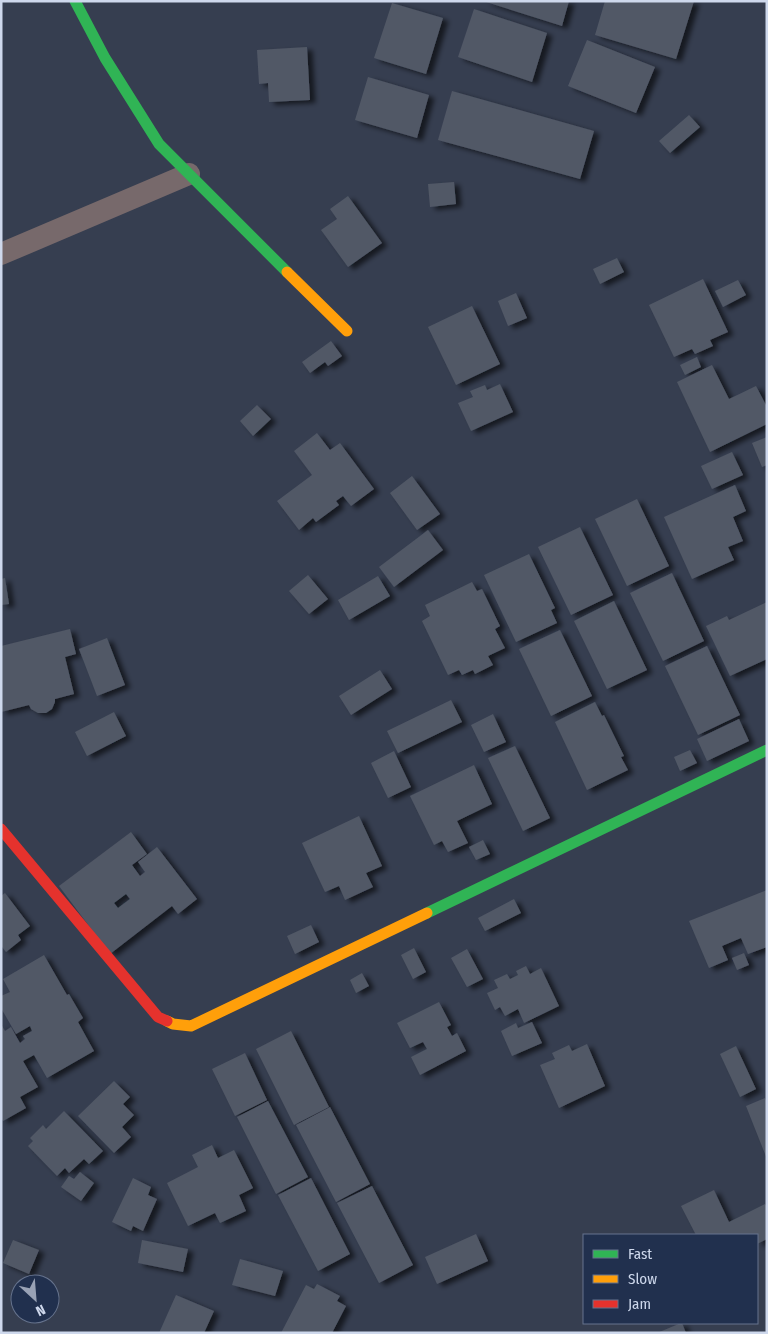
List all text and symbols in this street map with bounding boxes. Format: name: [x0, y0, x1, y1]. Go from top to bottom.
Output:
legend: [583, 1234, 758, 1324]
text: Fast: [628, 1245, 652, 1263]
text: Slow: [628, 1270, 657, 1288]
north arrow: [10, 1274, 60, 1324]
text: Jam: [628, 1295, 651, 1313]
text: N: [33, 1301, 48, 1320]

